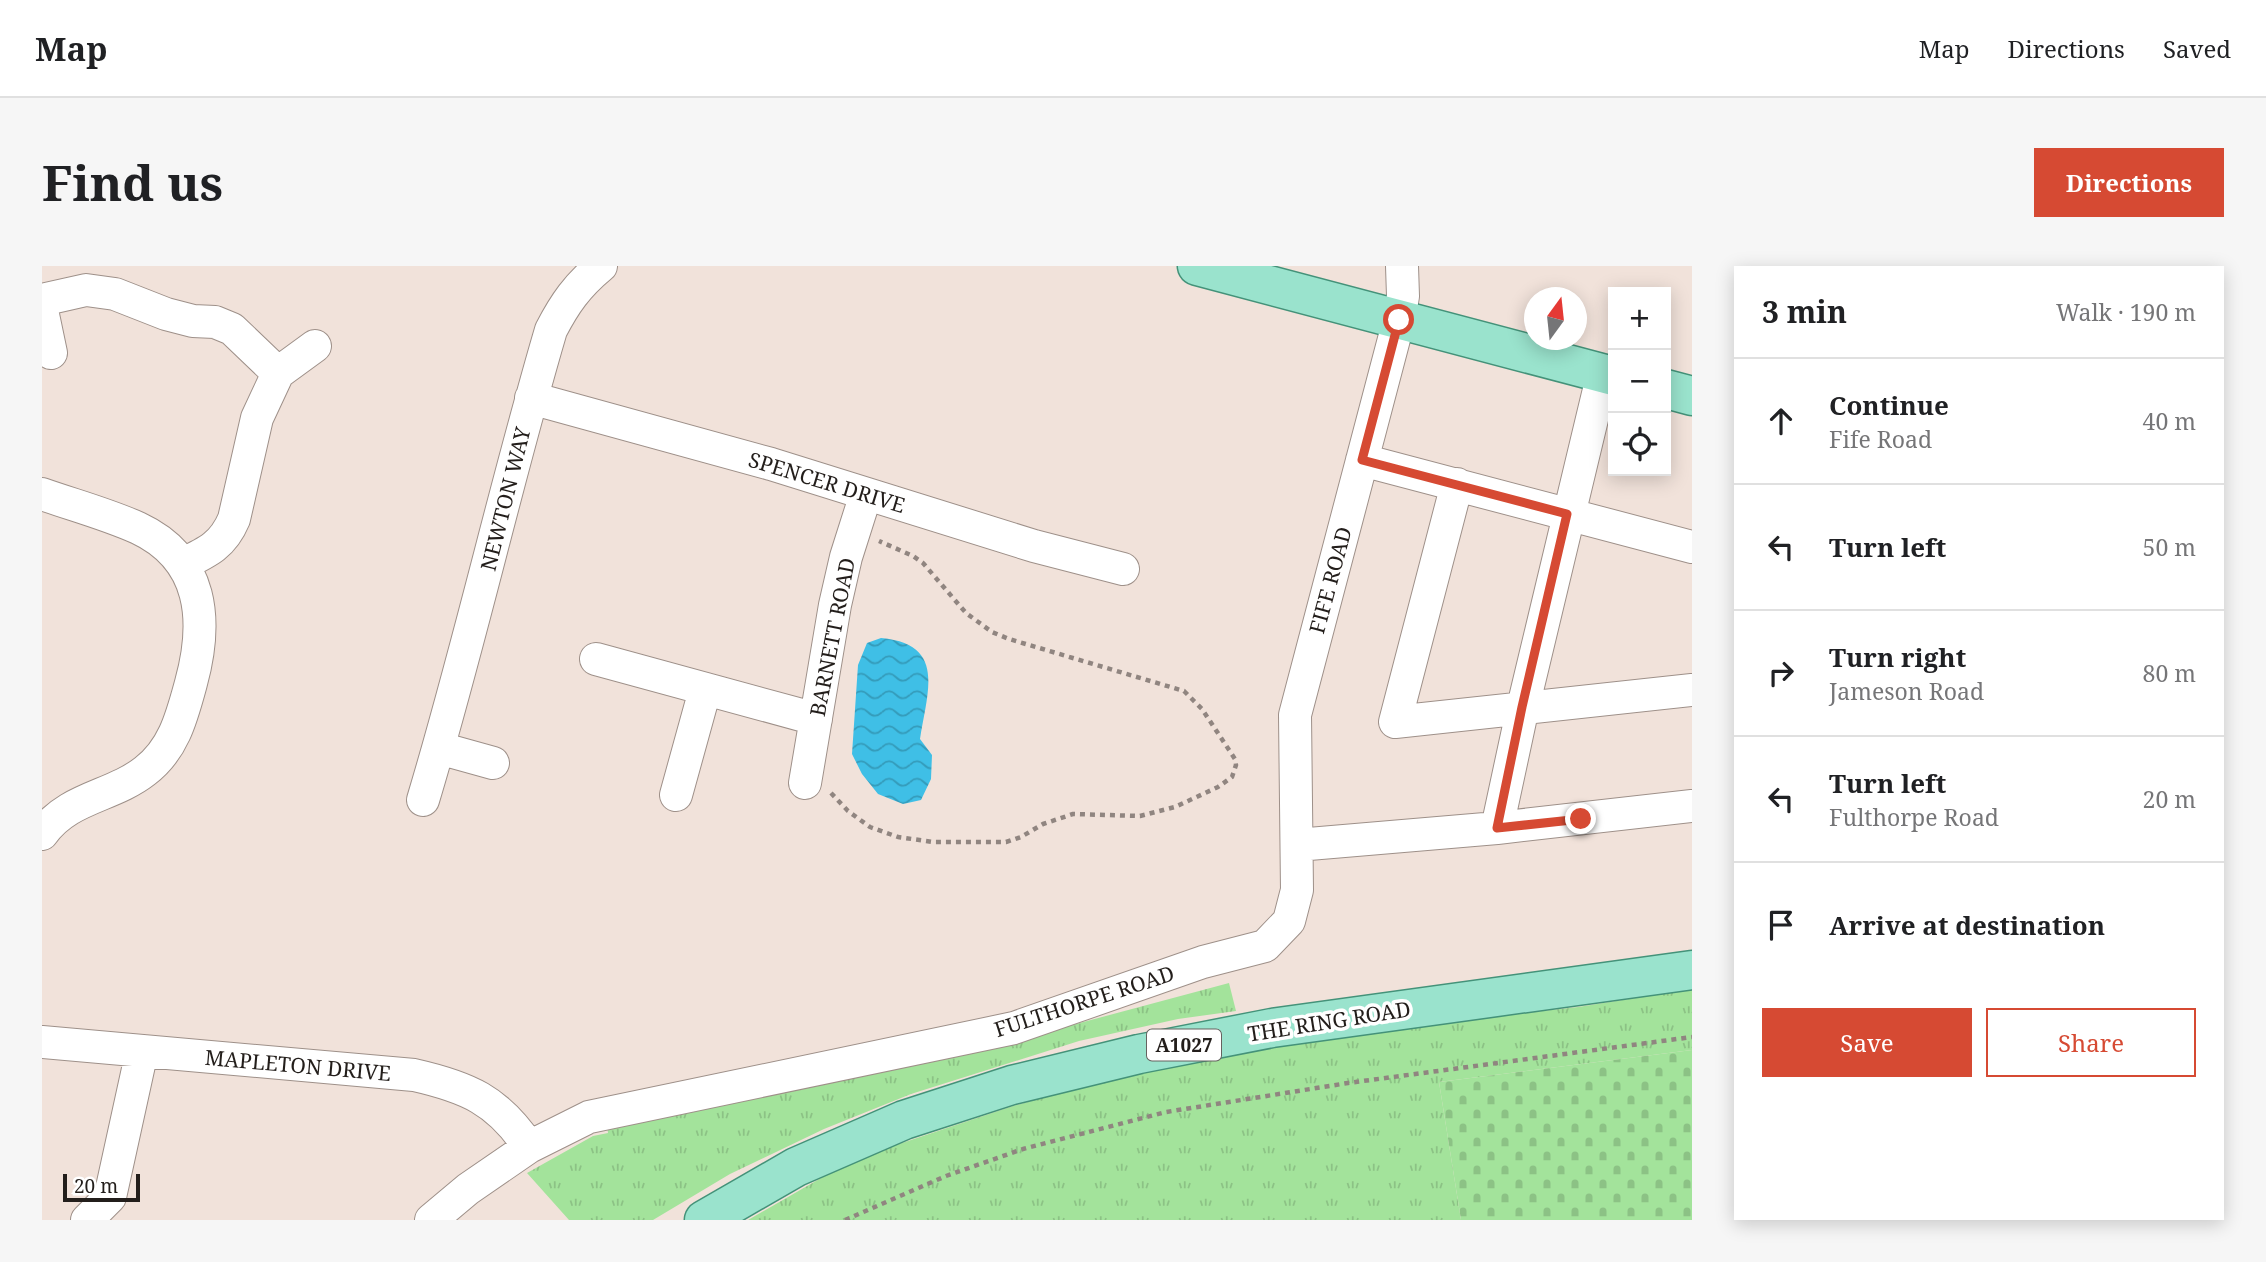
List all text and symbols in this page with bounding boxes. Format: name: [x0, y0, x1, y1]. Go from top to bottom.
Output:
text: Map: [35, 26, 108, 71]
text: Map: [1919, 32, 1970, 65]
text: Directions: [2008, 32, 2125, 65]
text: Saved: [2163, 32, 2231, 65]
button: Directions: [2034, 148, 2224, 217]
text: Find us: [42, 149, 223, 215]
north arrow: [1524, 287, 1587, 350]
map controls: [1608, 287, 1671, 476]
button: +: [1608, 287, 1671, 350]
text: 3 min: [1762, 291, 1847, 332]
text: Walk · 190 m: [2056, 296, 2196, 328]
route start: [1383, 304, 1414, 335]
button: −: [1608, 350, 1671, 413]
text: Continue: [1829, 387, 1949, 423]
icon: ahead: [1762, 402, 1800, 440]
text: 40 m: [2143, 405, 2196, 437]
button: locate: [1608, 413, 1671, 476]
street label: NEWTON WAY: [474, 423, 537, 574]
text: Fife Road: [1829, 423, 1932, 455]
street label: SPENCER DRIVE: [745, 445, 909, 519]
street label: FIFE ROAD: [1302, 523, 1358, 637]
icon: left: [1762, 528, 1800, 566]
text: Turn left: [1829, 529, 1946, 565]
text: 50 m: [2143, 531, 2196, 563]
street label: BARNETT ROAD: [803, 555, 861, 719]
text: Turn right: [1829, 639, 1966, 675]
icon: right: [1762, 654, 1800, 692]
text: 80 m: [2143, 657, 2196, 689]
text: Jameson Road: [1829, 675, 1984, 707]
text: Turn left: [1829, 765, 1946, 801]
icon: left: [1762, 780, 1800, 818]
text: 20 m: [2143, 783, 2196, 815]
text: Fulthorpe Road: [1829, 801, 1999, 833]
route end: [1565, 803, 1596, 834]
icon: arrive: [1762, 906, 1800, 944]
text: Arrive at destination: [1829, 907, 2105, 943]
street label: FULTHORPE ROAD: [990, 959, 1178, 1043]
street label: THE RING ROAD: [1246, 994, 1412, 1048]
button: Save: [1762, 1008, 1972, 1077]
button: Share: [1986, 1008, 2196, 1077]
road number: A1027: [1147, 1030, 1221, 1060]
street label: MAPLETON DRIVE: [204, 1043, 392, 1087]
scale bar: [63, 1171, 140, 1203]
text: 20 m: [74, 1173, 118, 1199]

